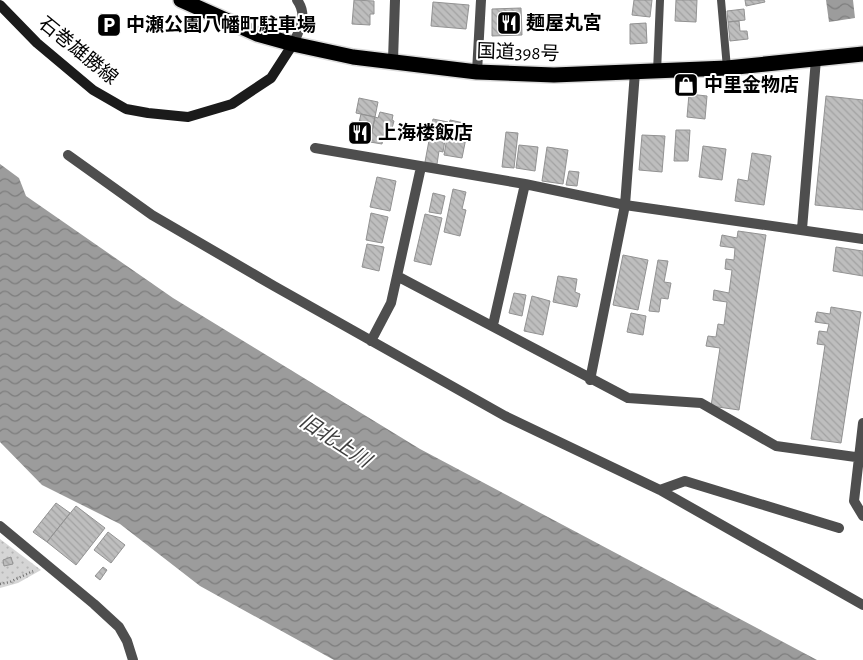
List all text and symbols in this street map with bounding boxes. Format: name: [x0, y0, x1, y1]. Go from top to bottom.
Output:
restaurant icon: 麺屋丸宮: [496, 10, 522, 36]
street label: 石巻雄勝線: [35, 12, 122, 88]
parking icon: 中瀬公園八幡町駐車場: [96, 12, 122, 38]
place label: 麺屋丸宮: [526, 13, 602, 33]
place label: 中瀬公園八幡町駐車場: [126, 15, 316, 35]
street label: 国道398号: [476, 41, 560, 64]
shop icon: 中里金物店: [673, 72, 699, 98]
place label: 中里金物店: [704, 74, 799, 95]
restaurant icon: 上海楼飯店: [347, 120, 373, 146]
place label: 上海楼飯店: [378, 122, 473, 143]
water label: 旧北上川: [296, 410, 376, 472]

